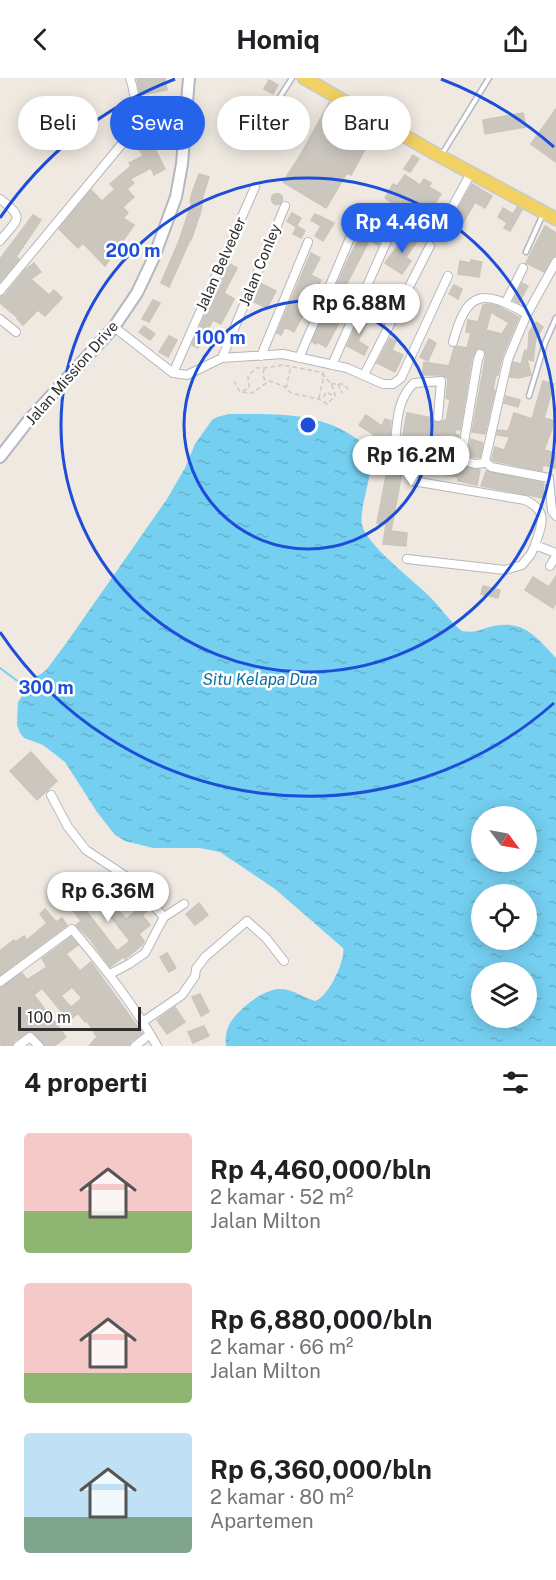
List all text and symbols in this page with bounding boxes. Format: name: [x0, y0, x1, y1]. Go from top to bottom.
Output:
icon: back: [24, 23, 57, 56]
text: Homiq: [236, 23, 320, 55]
icon: share: [499, 23, 532, 56]
chip: Beli: [18, 96, 98, 150]
chip: Sewa: [110, 96, 205, 150]
chip: Filter: [217, 96, 310, 150]
chip: Baru: [322, 96, 411, 150]
pin: Rp 4.46M: [340, 203, 464, 254]
text: Rp 4.46M: [355, 210, 449, 234]
street label: Jalan Belveder: [192, 214, 249, 314]
street label: Jalan Conley: [235, 221, 284, 308]
text: 200 m: [106, 240, 160, 261]
pin: Rp 6.88M: [297, 284, 421, 335]
text: Rp 6.88M: [312, 291, 406, 315]
street label: Jalan Mission Drive: [22, 317, 121, 428]
text: 100 m: [194, 327, 246, 348]
centre of rings: [298, 415, 318, 435]
pin: Rp 16.2M: [349, 436, 473, 487]
text: Rp 16.2M: [366, 443, 456, 467]
water label: Situ Kelapa Dua: [203, 670, 317, 689]
text: 300 m: [18, 677, 74, 698]
north arrow: [471, 806, 537, 872]
map controls: [471, 806, 537, 1028]
pin: Rp 6.36M: [46, 872, 170, 923]
text: Rp 6.36M: [61, 879, 155, 903]
button: locate: [471, 884, 537, 950]
button: layers: [471, 962, 537, 1028]
scale bar: [18, 1004, 141, 1031]
text: 100 m: [27, 1008, 71, 1027]
icon: filters: [499, 1066, 532, 1099]
text: 4 properti: [24, 1067, 147, 1098]
text: Rp 4,460,000/bln: [210, 1154, 432, 1185]
icon: home: [72, 1157, 144, 1229]
text: 2 kamar · 52 m²: [210, 1185, 353, 1209]
text: Jalan Milton: [210, 1209, 321, 1233]
text: Rp 6,880,000/bln: [210, 1304, 432, 1335]
icon: home: [72, 1307, 144, 1379]
text: 2 kamar · 66 m²: [210, 1335, 353, 1359]
text: Jalan Milton: [210, 1359, 321, 1383]
text: Rp 6,360,000/bln: [210, 1454, 432, 1485]
icon: home: [72, 1457, 144, 1529]
text: 2 kamar · 80 m²: [210, 1485, 354, 1509]
text: Apartemen: [210, 1509, 314, 1533]

